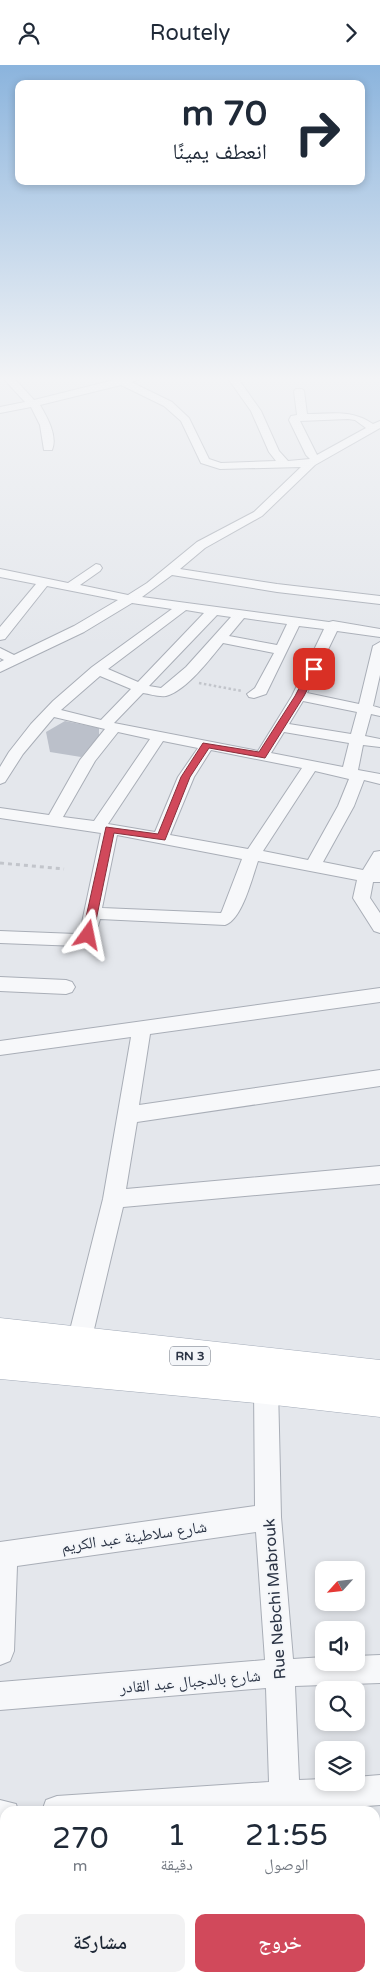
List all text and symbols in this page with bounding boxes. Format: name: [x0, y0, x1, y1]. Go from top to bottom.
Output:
icon: person: [15, 19, 43, 47]
icon: forward: [337, 19, 365, 47]
text: Routely: [150, 20, 230, 46]
text: 70 m: [182, 93, 267, 135]
icon: right: [285, 100, 350, 165]
text: انعطف يمينًا: [173, 139, 267, 165]
pin: [293, 648, 335, 690]
icon: arrive: [300, 655, 328, 683]
position arrow: [61, 908, 113, 960]
road number: RN 3: [170, 1347, 210, 1365]
street label: شارع سلاطينة عبد الكريم: [60, 1517, 208, 1557]
street label: Rue Nebchi Mabrouk: [259, 1518, 291, 1680]
north arrow: [315, 1561, 365, 1611]
map controls: [315, 1561, 365, 1791]
button: sound: [315, 1621, 365, 1671]
street label: شارع بالدجبال عبد القادر: [118, 1666, 261, 1698]
button: search: [315, 1681, 365, 1731]
button: layers: [315, 1741, 365, 1791]
text: 1: [167, 1817, 186, 1854]
text: 21:55: [245, 1817, 328, 1854]
text: 270: [52, 1820, 108, 1857]
text: دقيقة: [160, 1855, 193, 1875]
text: الوصول: [264, 1855, 309, 1875]
text: m: [73, 1856, 88, 1876]
button: مشاركة: [15, 1914, 185, 1972]
button: خروج: [195, 1914, 365, 1972]

